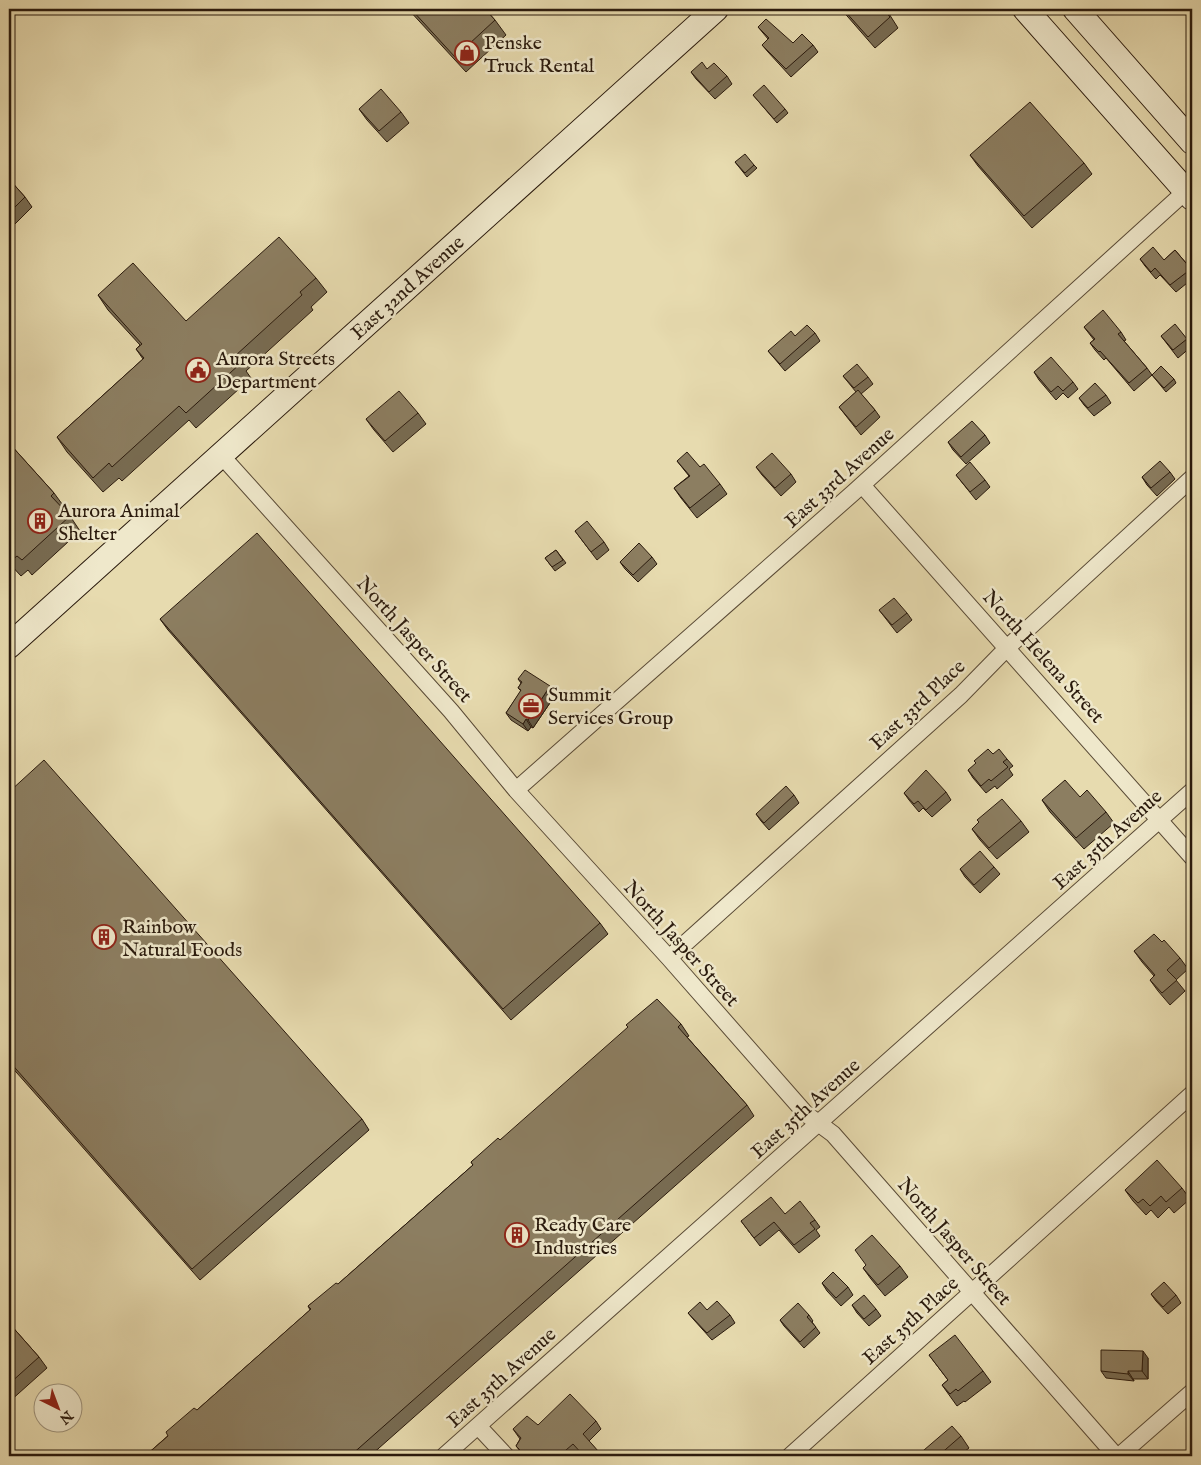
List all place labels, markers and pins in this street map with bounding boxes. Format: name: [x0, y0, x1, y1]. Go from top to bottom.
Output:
place label: Penske Truck Rental: [484, 31, 595, 79]
shop icon: Penske Truck Rental: [454, 40, 480, 66]
place label: Aurora Streets Department: [215, 347, 335, 395]
public building icon: Aurora Streets Department: [185, 357, 211, 383]
place label: Aurora Animal Shelter: [57, 499, 180, 547]
building icon: Aurora Animal Shelter: [27, 508, 53, 534]
place label: Summit Services Group: [548, 683, 673, 731]
office icon: Summit Services Group: [518, 693, 544, 719]
place label: Rainbow Natural Foods: [122, 915, 242, 963]
building icon: Rainbow Natural Foods: [91, 924, 117, 950]
place label: Ready Care Industries: [534, 1213, 631, 1261]
building icon: Ready Care Industries: [504, 1222, 530, 1248]

